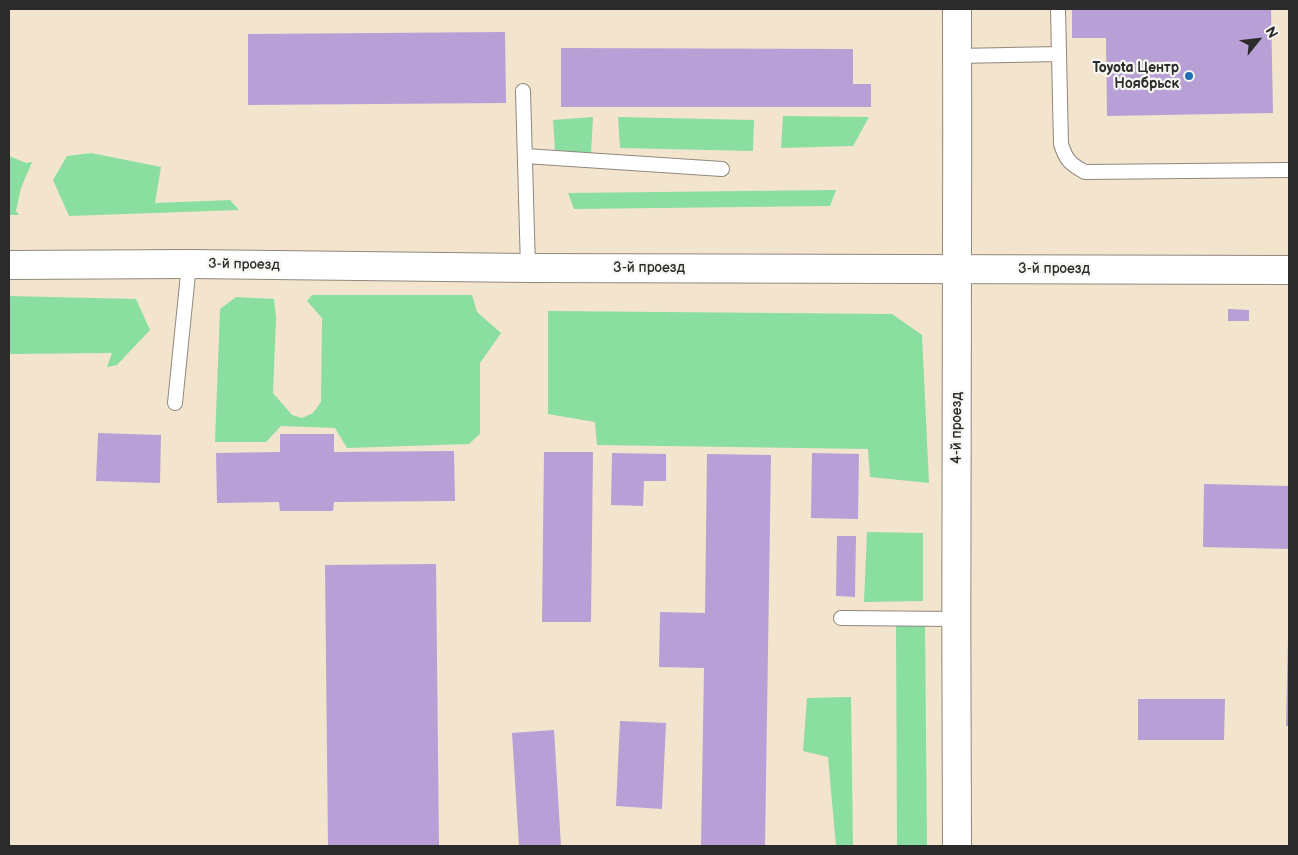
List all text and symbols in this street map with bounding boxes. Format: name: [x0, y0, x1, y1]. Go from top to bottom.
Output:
north arrow: [1233, 15, 1283, 65]
text: N: [1262, 24, 1282, 41]
place label: Toyota Центр Ноябрьск: [1092, 60, 1179, 92]
marker: Toyota Центр Ноябрьск: [1183, 70, 1195, 82]
street label: 3-й проезд: [208, 256, 280, 274]
street label: 3-й проезд: [613, 260, 685, 276]
street label: 3-й проезд: [1018, 261, 1090, 277]
street label: 4-й проезд: [949, 392, 965, 464]

